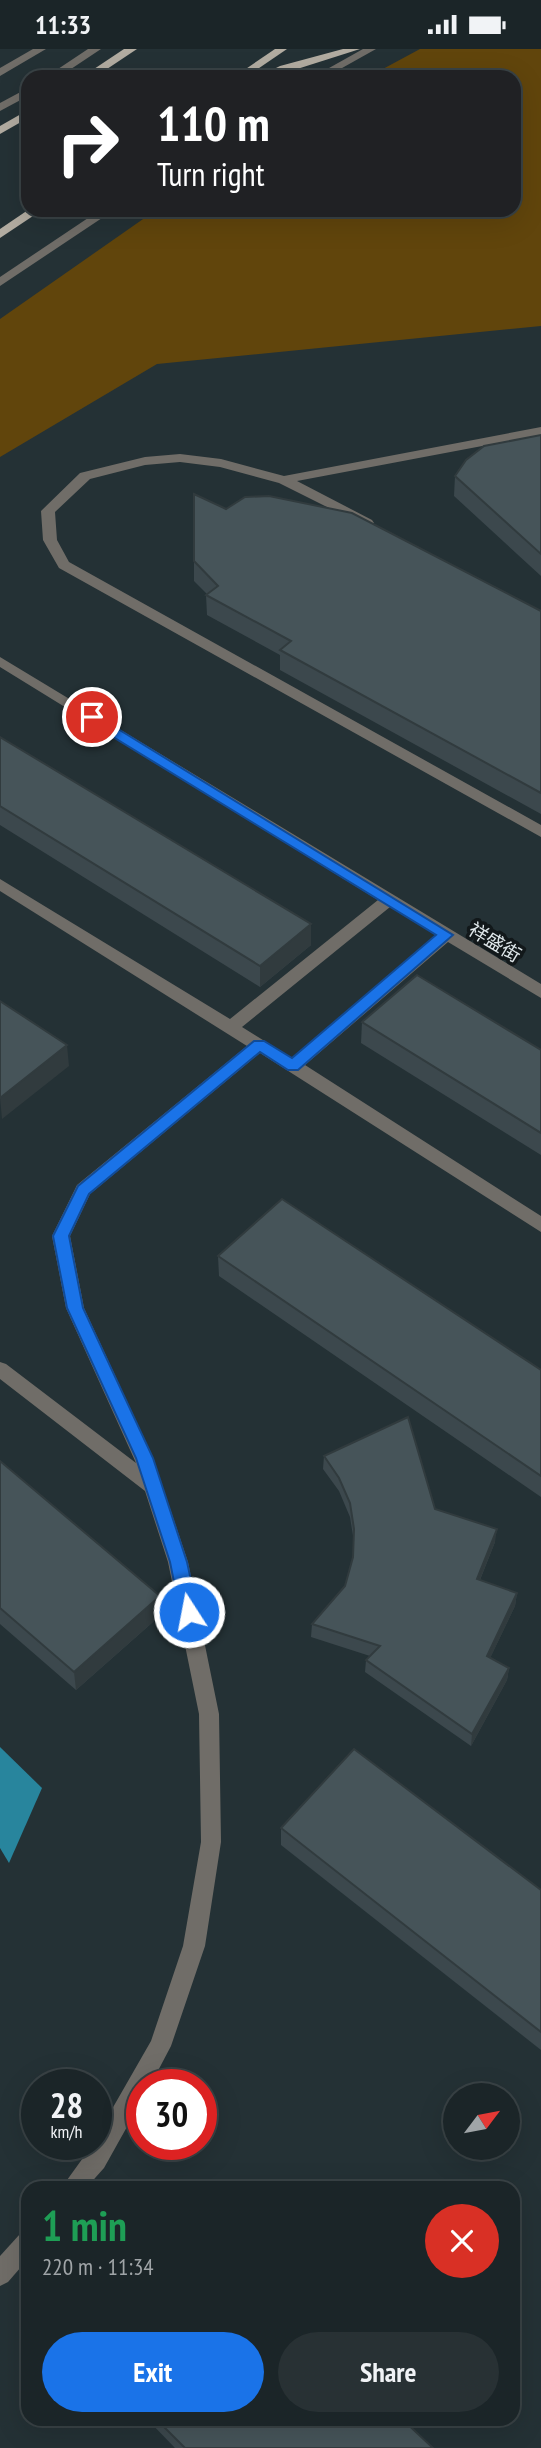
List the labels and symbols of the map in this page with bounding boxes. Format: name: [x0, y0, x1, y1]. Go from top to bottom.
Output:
pin: [62, 687, 122, 747]
street label: 祥盛街: [464, 917, 526, 967]
position arrow: [152, 1575, 226, 1649]
speed limit sign: 30: [126, 2069, 217, 2160]
north arrow: [443, 2083, 520, 2159]

